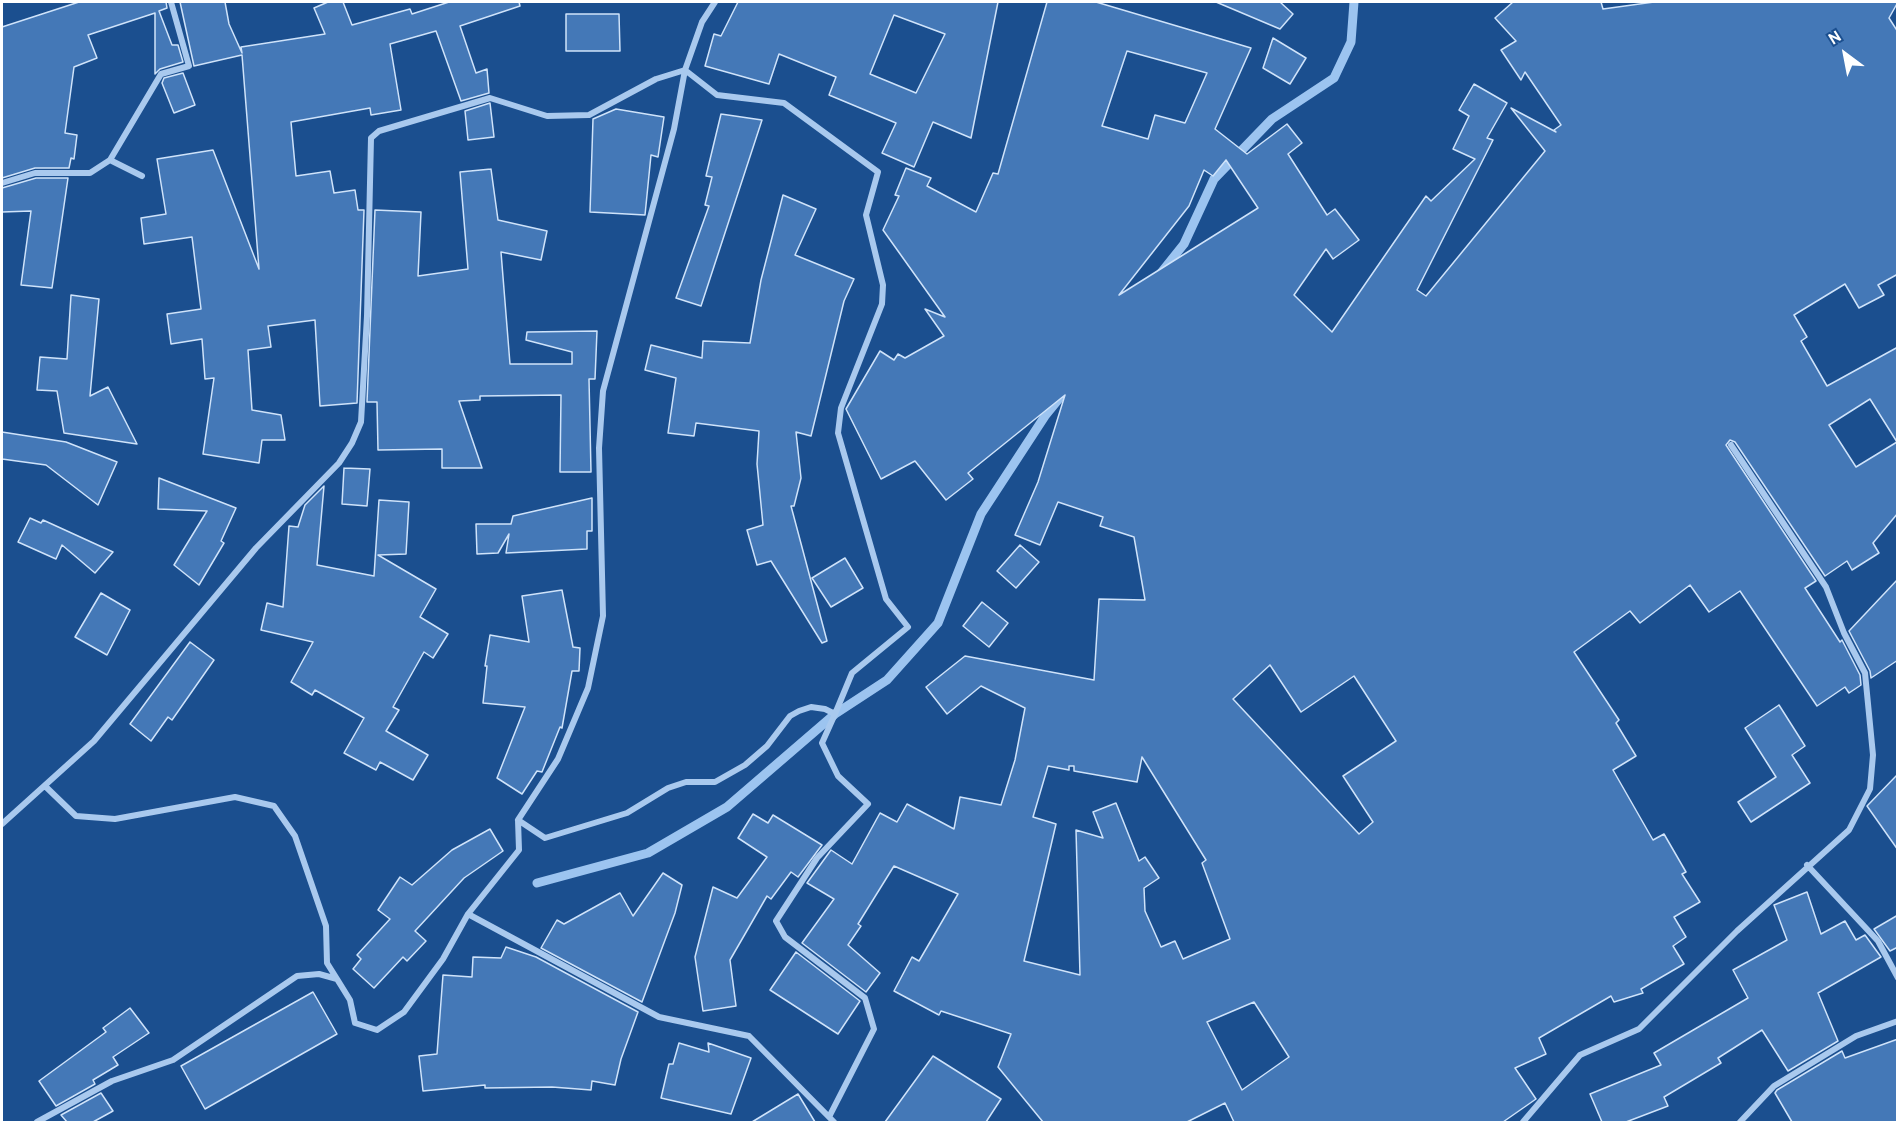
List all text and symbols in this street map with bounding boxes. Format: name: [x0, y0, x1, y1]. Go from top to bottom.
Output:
north arrow: [1815, 24, 1875, 84]
text: N: [1825, 27, 1846, 50]

